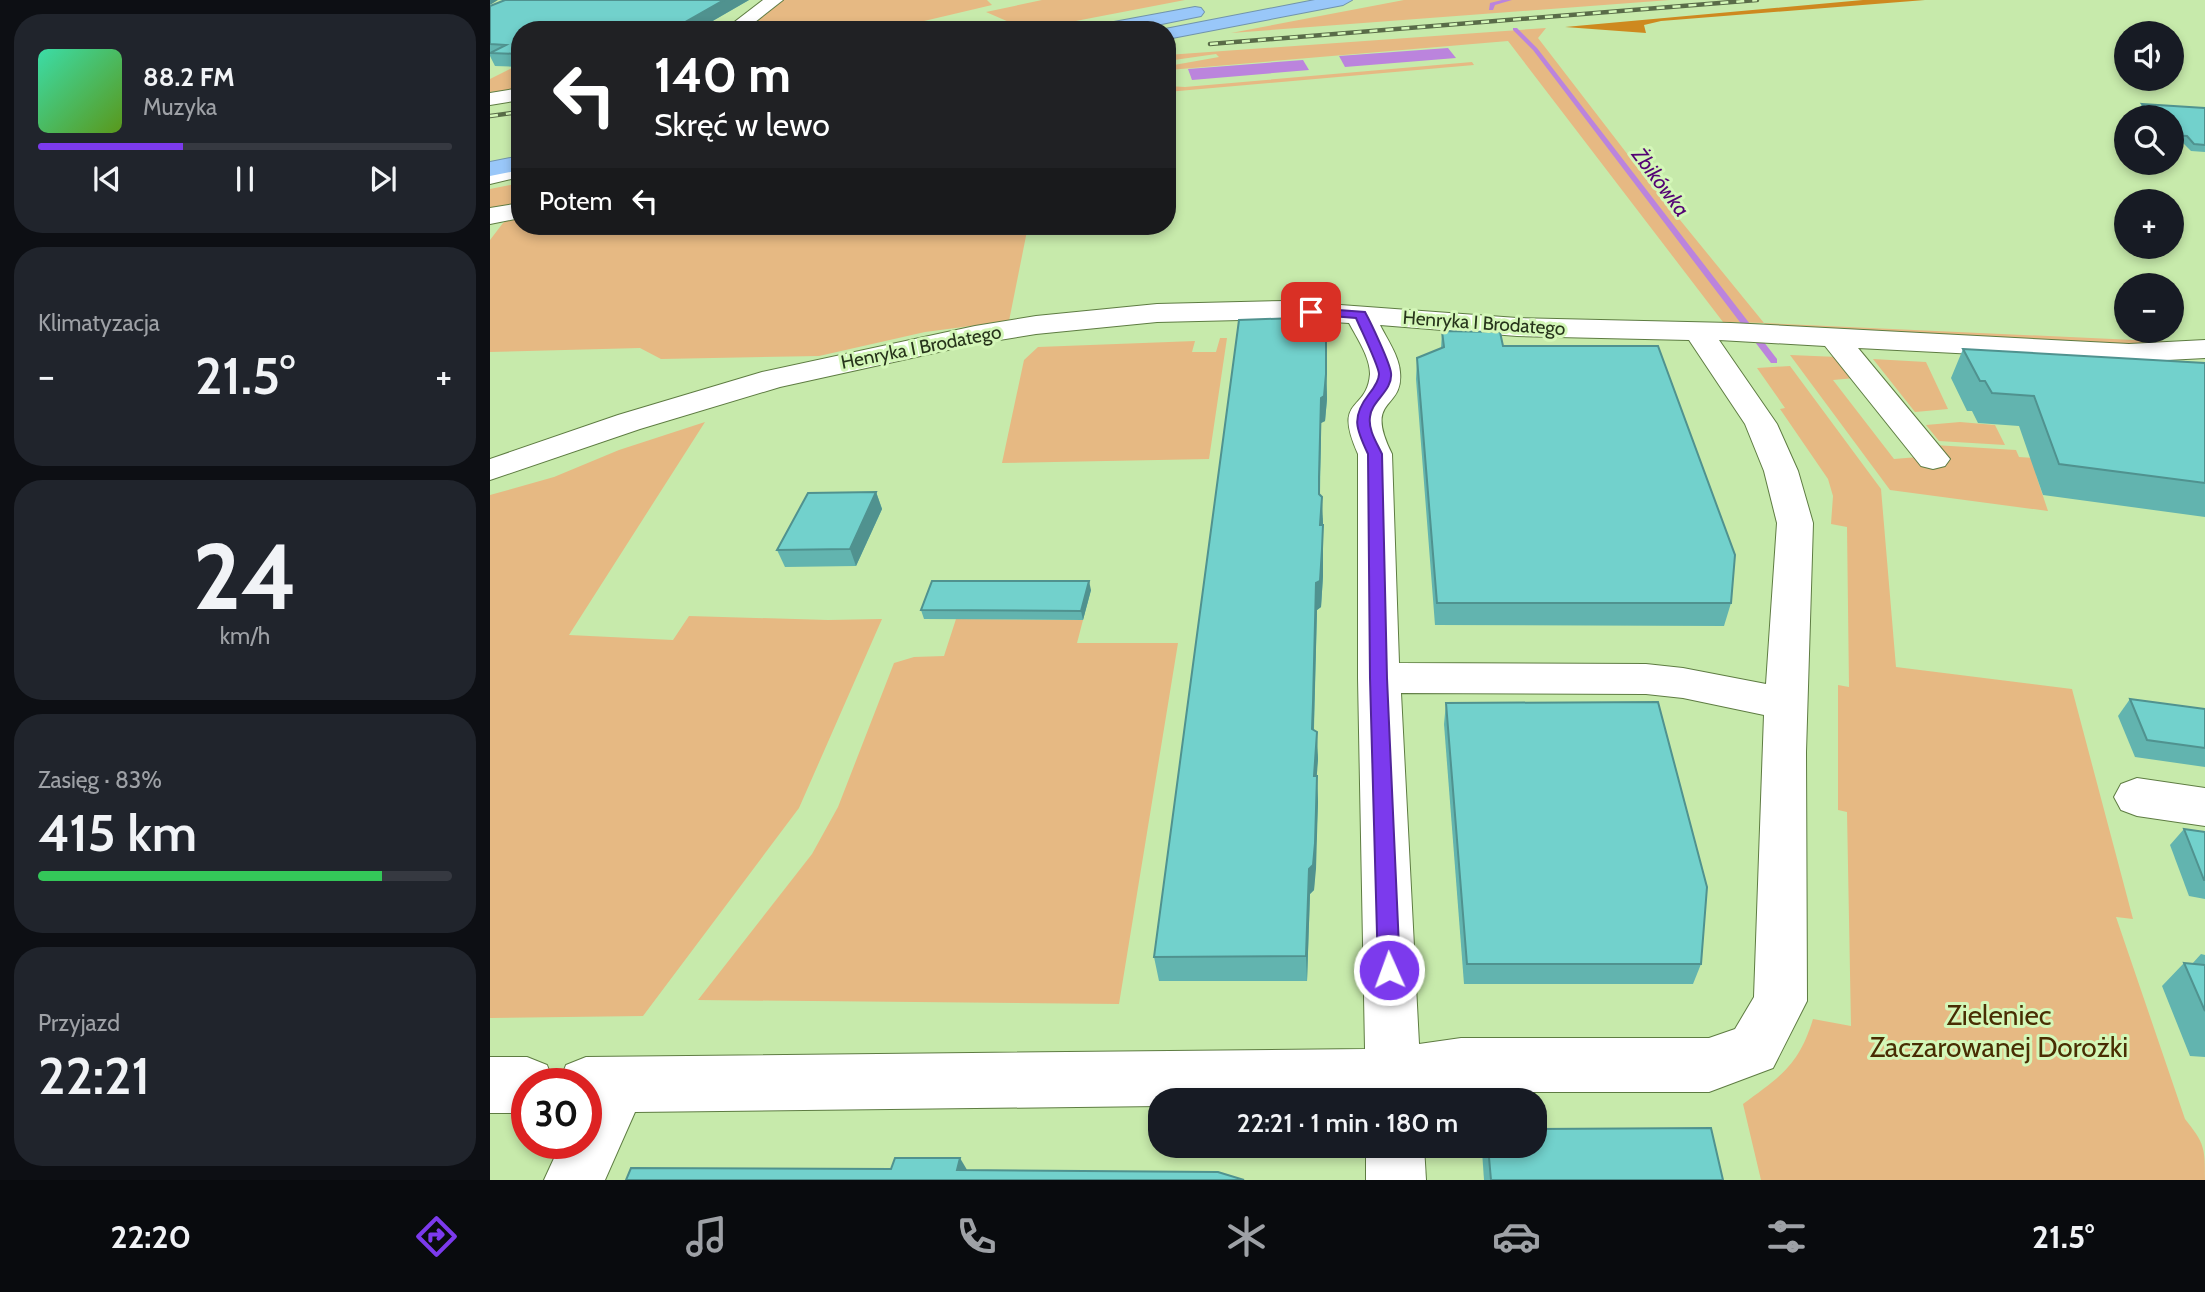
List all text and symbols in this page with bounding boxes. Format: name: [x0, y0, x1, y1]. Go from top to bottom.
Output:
map controls: [2114, 21, 2184, 343]
button: sound: [2114, 21, 2184, 91]
text: 140 m: [654, 45, 791, 104]
icon: left: [539, 49, 630, 140]
text: 88.2 FM: [143, 61, 235, 93]
text: Muzyka: [143, 93, 217, 121]
text: Skręć w lewo: [654, 105, 830, 144]
button: search: [2114, 105, 2184, 175]
water label: Żbikówka: [1627, 142, 1695, 221]
icon: previous: [88, 160, 126, 198]
icon: pause: [226, 160, 264, 198]
icon: next: [364, 160, 402, 198]
icon: left: [626, 182, 664, 220]
text: Potem: [539, 185, 612, 217]
button: +: [2114, 189, 2184, 259]
button: −: [2114, 273, 2184, 343]
pin: [1281, 282, 1341, 342]
icon: arrive: [1292, 293, 1330, 331]
street label: Henryka I Brodatego: [1402, 306, 1566, 340]
text: Klimatyzacja: [38, 309, 160, 337]
street label: Henryka I Brodatego: [839, 320, 1003, 374]
text: 21.5°: [195, 344, 295, 407]
text: −: [38, 352, 55, 399]
text: +: [435, 352, 452, 399]
text: 24: [193, 521, 297, 632]
text: km/h: [220, 622, 270, 650]
text: Zasięg · 83%: [38, 766, 162, 794]
text: 415 km: [38, 801, 197, 864]
position arrow: [1352, 933, 1426, 1007]
park label: Zieleniec Zaczarowanej Dorożki: [1870, 998, 2128, 1064]
text: Przyjazd: [38, 1009, 120, 1037]
text: 22:21: [38, 1044, 150, 1107]
speed limit sign: 30: [511, 1068, 602, 1159]
text: 22:21 · 1 min · 180 m: [1237, 1107, 1458, 1139]
icon: directions: [412, 1212, 461, 1261]
icon: music: [682, 1212, 731, 1261]
icon: phone: [952, 1212, 1001, 1261]
icon: climate: [1222, 1212, 1271, 1261]
icon: car: [1492, 1212, 1541, 1261]
icon: filters: [1762, 1212, 1811, 1261]
text: 22:20: [111, 1217, 191, 1256]
text: 21.5°: [2032, 1217, 2094, 1256]

